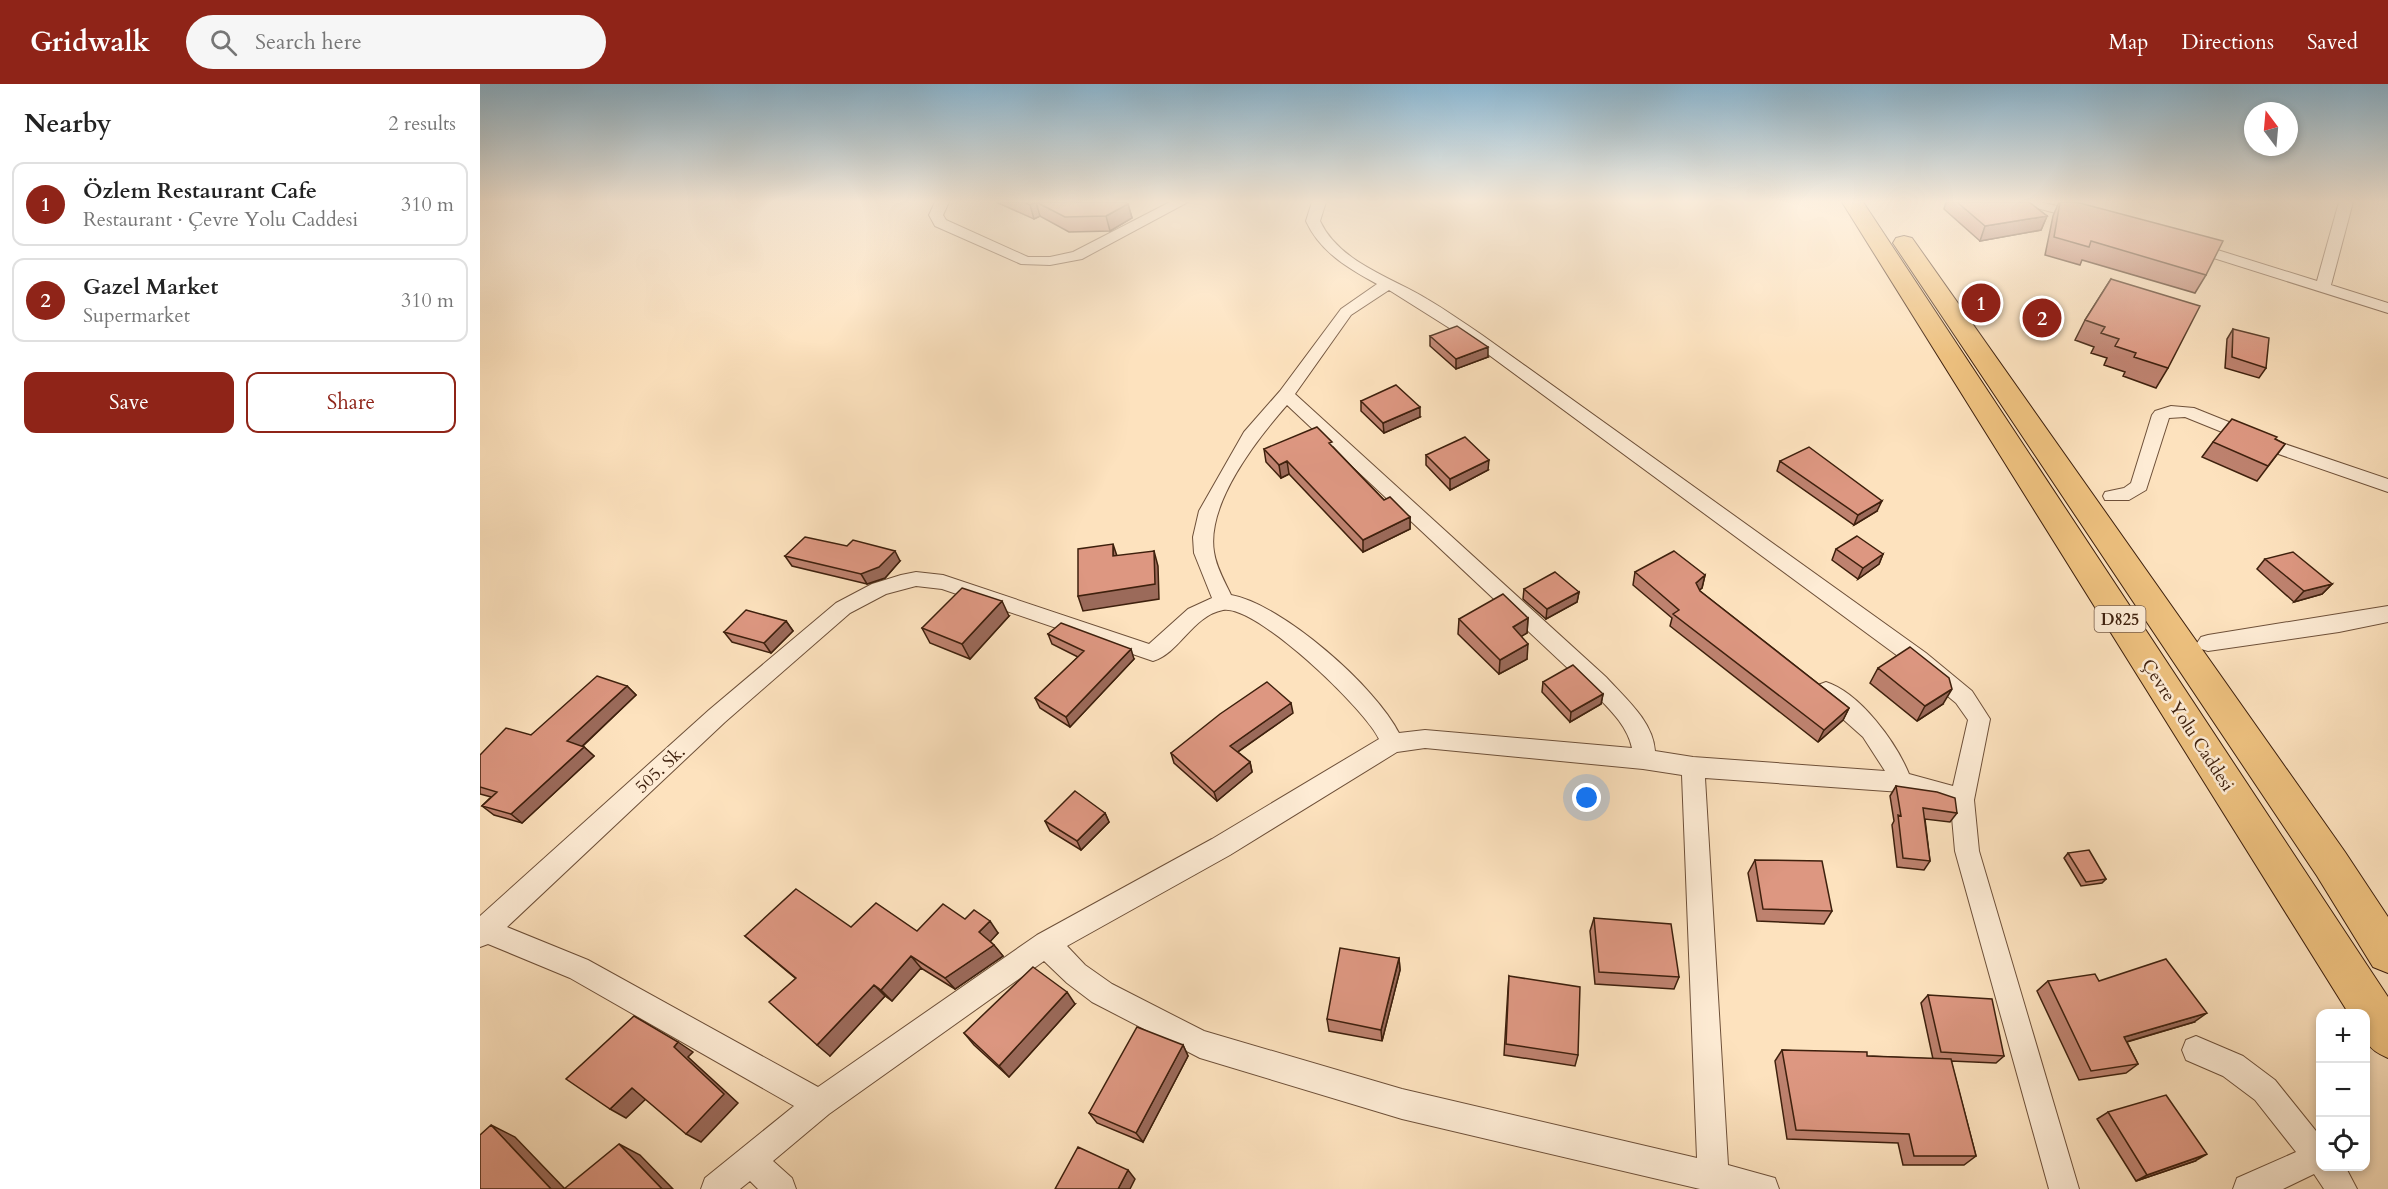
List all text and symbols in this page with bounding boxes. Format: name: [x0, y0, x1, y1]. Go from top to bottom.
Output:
search box: [186, 15, 606, 69]
text: Gridwalk: [30, 23, 150, 61]
icon: search: [207, 26, 240, 59]
text: Search here: [255, 27, 362, 57]
text: Map: [2108, 28, 2148, 57]
text: Directions: [2181, 28, 2274, 57]
text: Saved: [2307, 28, 2358, 57]
north arrow: [2244, 102, 2298, 156]
text: Nearby: [24, 106, 112, 141]
text: 2 results: [388, 110, 456, 137]
text: Özlem Restaurant Cafe: [83, 176, 317, 206]
text: 1: [40, 191, 51, 218]
text: 310 m: [401, 191, 454, 218]
text: Restaurant · Çevre Yolu Caddesi: [83, 206, 358, 233]
text: Gazel Market: [83, 272, 218, 302]
pin: 1: [1962, 280, 2000, 326]
text: 2: [40, 287, 51, 314]
text: 310 m: [401, 287, 454, 314]
pin: 2: [2022, 296, 2062, 340]
text: Supermarket: [83, 302, 190, 329]
button: Save: [24, 372, 234, 433]
button: Share: [246, 372, 456, 433]
road number: D825: [2094, 606, 2146, 632]
street label: Çevre Yolu Caddesi: [2135, 654, 2240, 796]
street label: 505. Sk.: [630, 740, 691, 799]
your location: [1572, 783, 1601, 812]
map controls: [2316, 1009, 2370, 1171]
button: +: [2316, 1009, 2370, 1063]
button: −: [2316, 1063, 2370, 1117]
button: locate: [2316, 1117, 2370, 1171]

